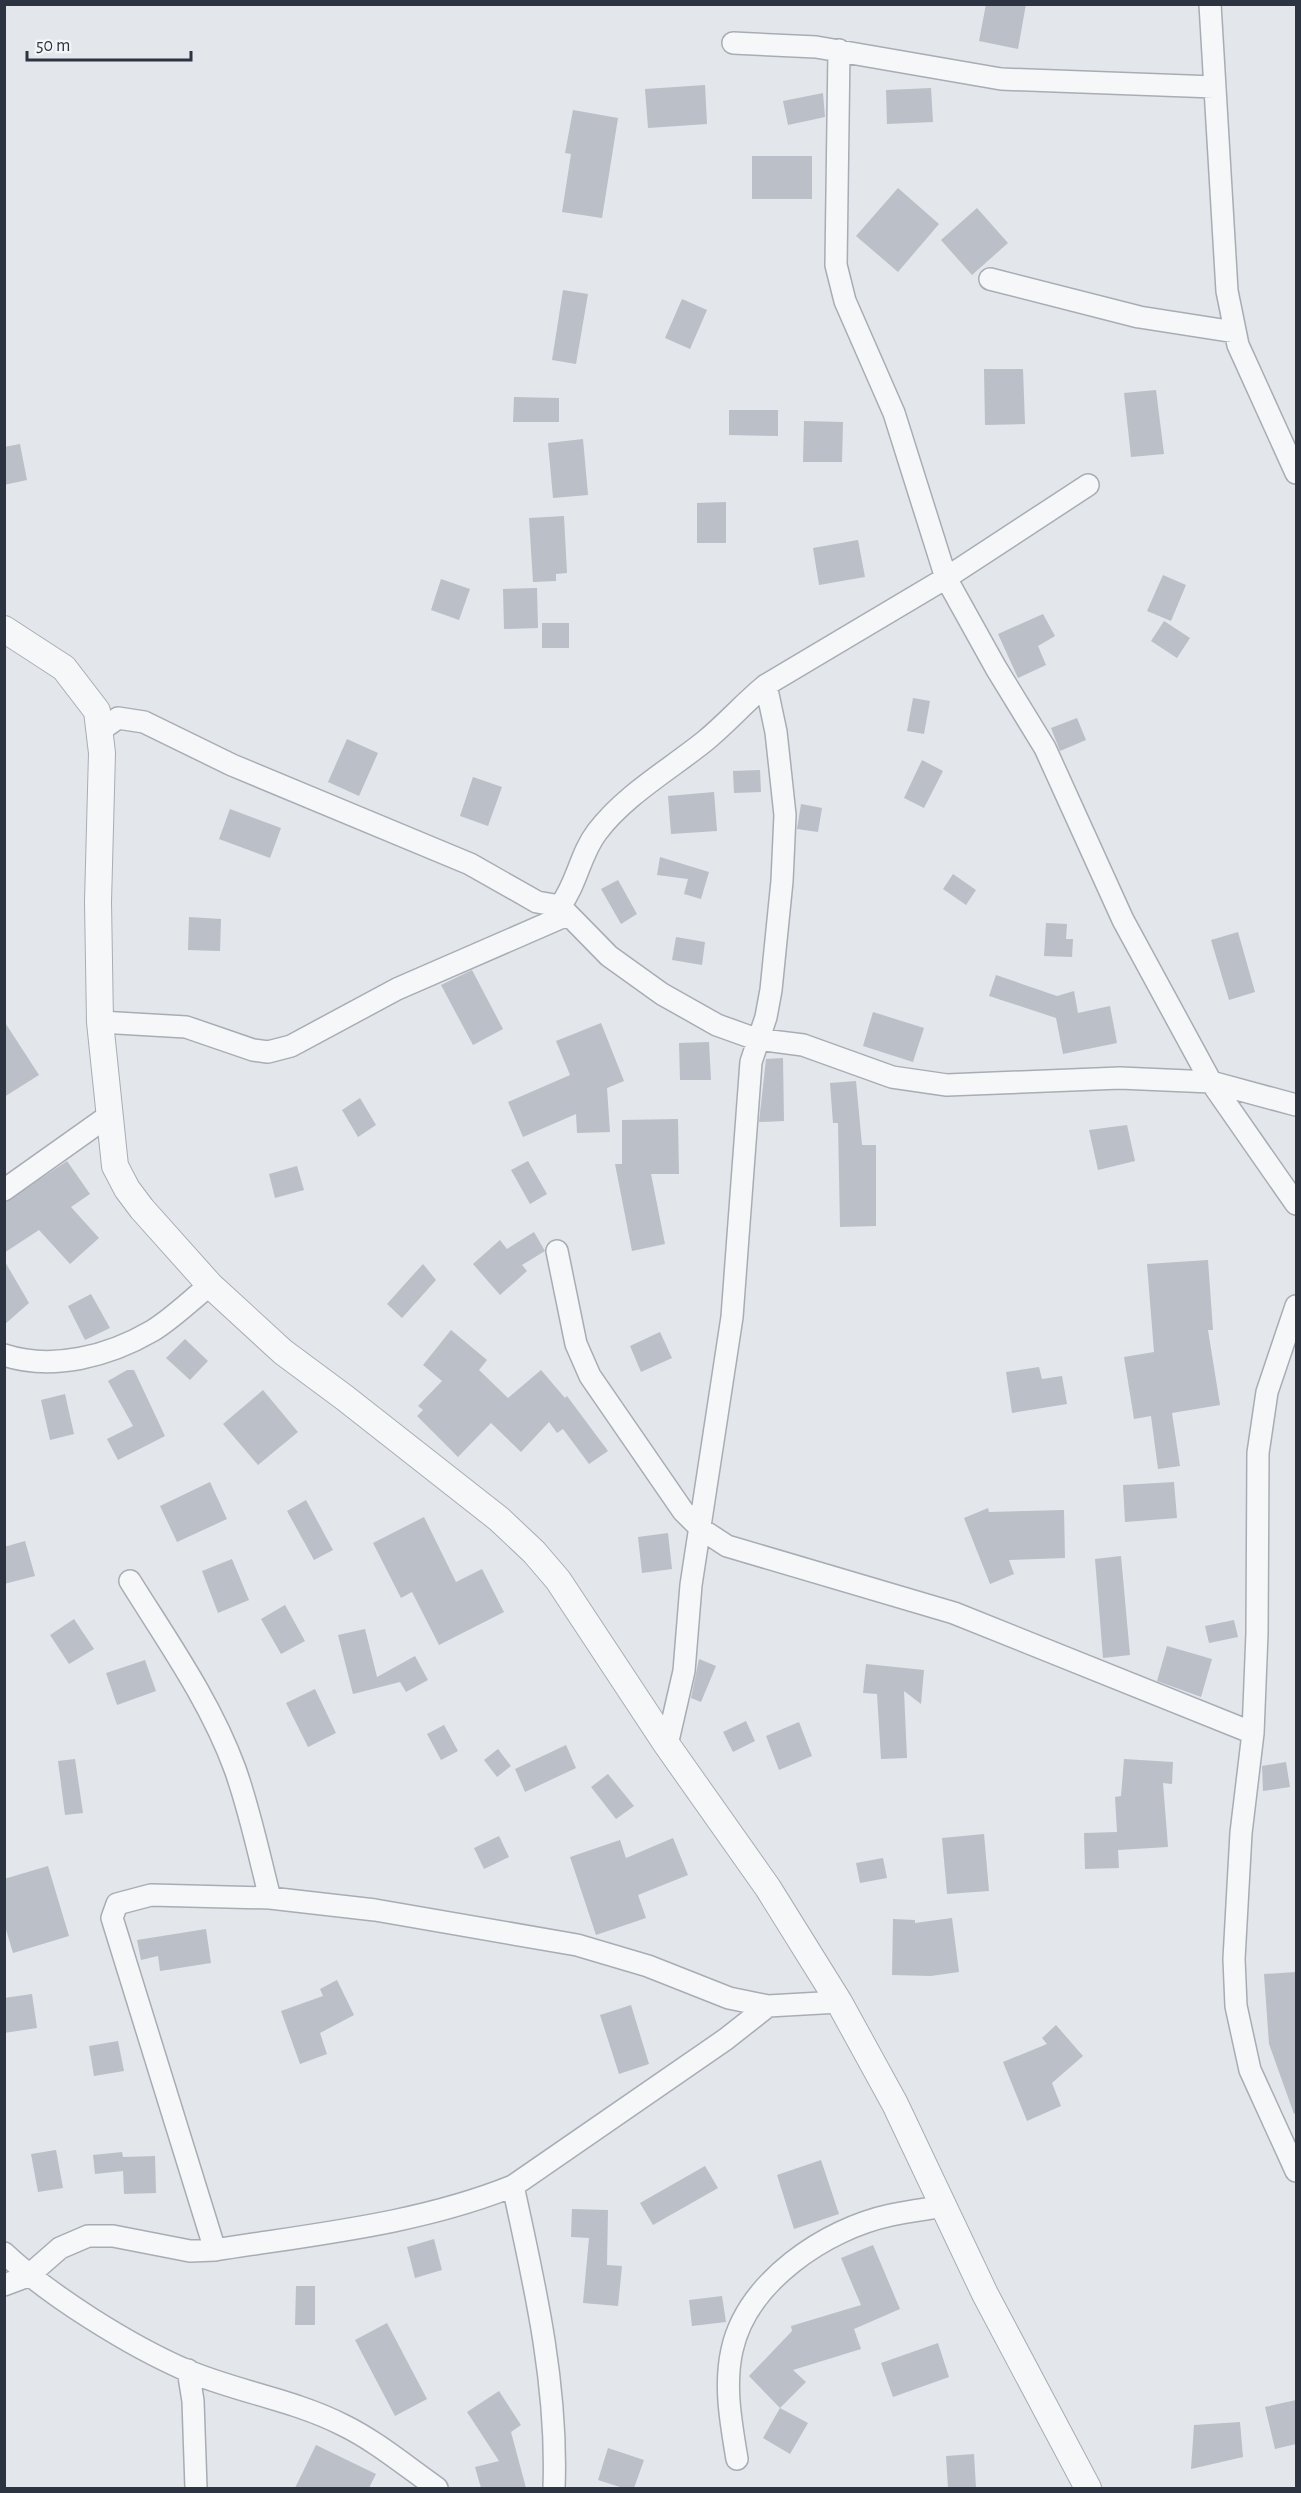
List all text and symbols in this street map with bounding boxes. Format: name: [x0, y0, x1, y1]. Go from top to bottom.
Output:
scale bar: [27, 24, 190, 62]
text: 50 m: [36, 37, 70, 55]

